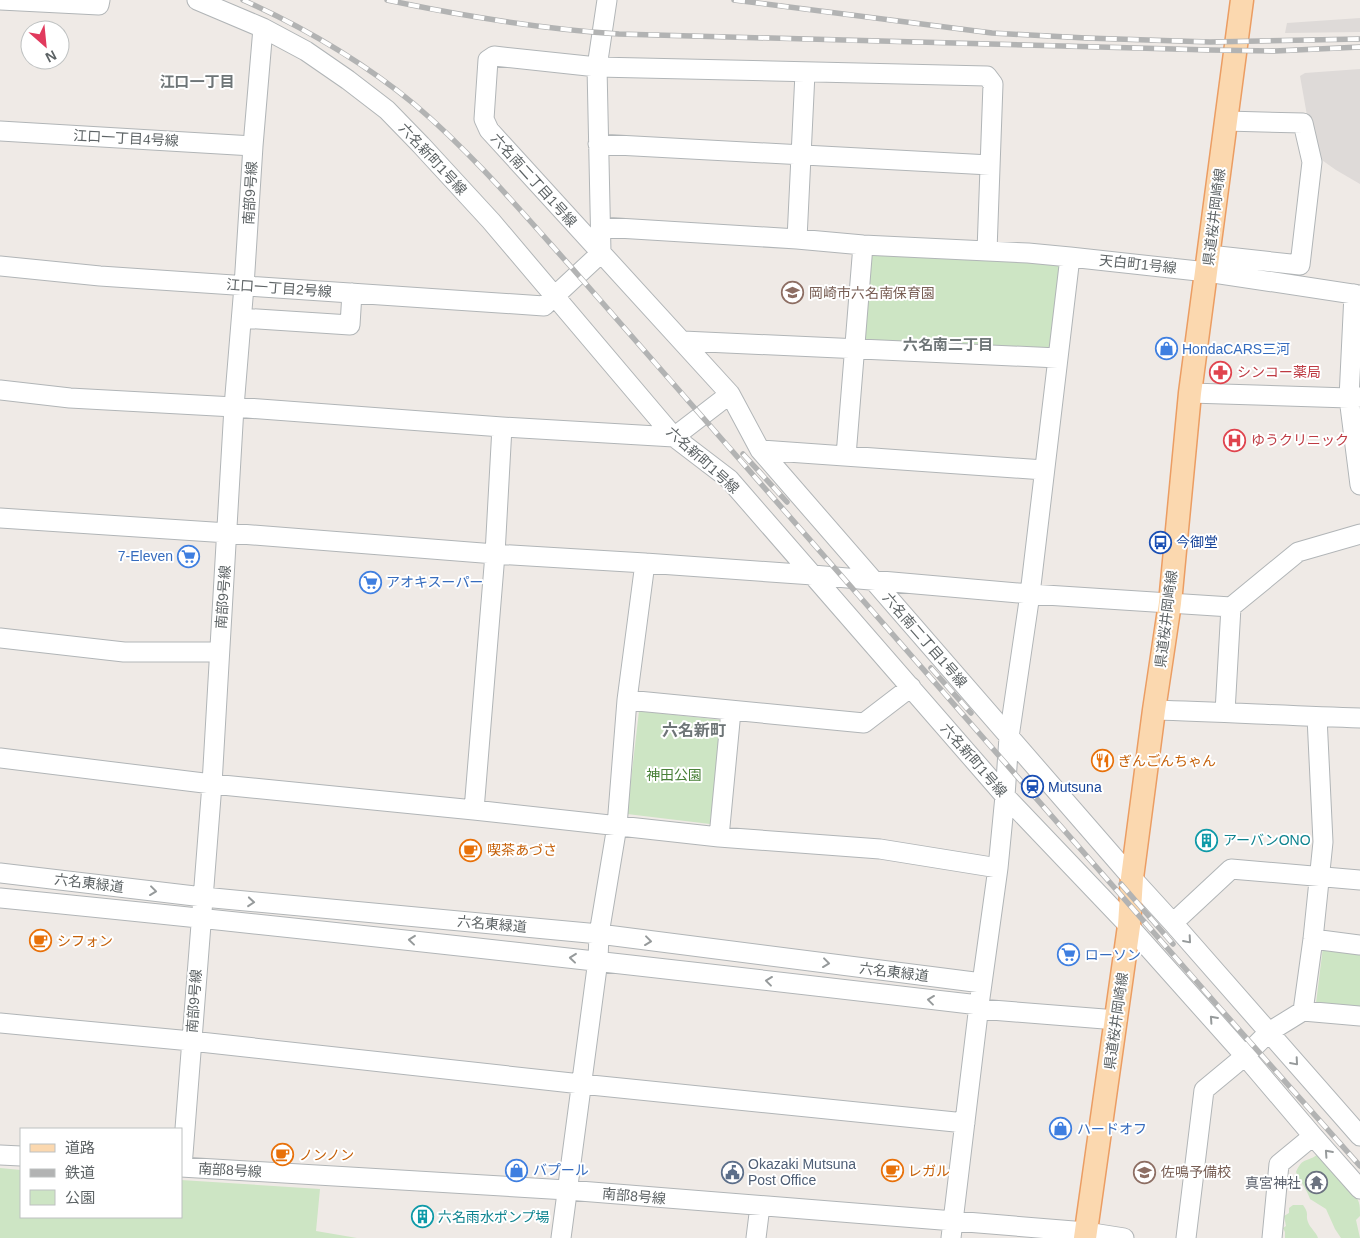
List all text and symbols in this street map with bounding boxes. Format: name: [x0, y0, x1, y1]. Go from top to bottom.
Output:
north arrow: [20, 20, 70, 70]
text: N: [43, 47, 59, 66]
district label: 江口一丁目: [159, 73, 235, 90]
street label: 六名新町1号線: [396, 120, 470, 198]
street label: 江口一丁目4号線: [73, 127, 179, 149]
street label: 六名南二丁目1号線: [488, 130, 580, 230]
street label: 南部9号線: [240, 161, 260, 225]
street label: 県道桜井岡崎線: [1200, 167, 1228, 267]
street label: 天白町1号線: [1098, 252, 1178, 276]
street label: 江口一丁目2号線: [226, 276, 332, 300]
school or university icon: 岡崎市六名南保育園: [781, 281, 805, 305]
place label: 岡崎市六名南保育園: [809, 285, 935, 301]
district label: 六名南二丁目: [903, 336, 993, 353]
shop icon: HondaCARS三河: [1154, 337, 1178, 361]
place label: HondaCARS三河: [1182, 341, 1290, 357]
pharmacy icon: シンコー薬局: [1209, 360, 1233, 384]
place label: シンコー薬局: [1237, 364, 1321, 380]
street label: 六名新町1号線: [664, 423, 742, 497]
hospital icon: ゆうクリニック: [1223, 428, 1247, 452]
place label: ゆうクリニック: [1251, 432, 1349, 448]
bus stop icon: 今御堂: [1148, 530, 1172, 554]
place label: 今御堂: [1176, 534, 1218, 550]
supermarket icon: 7-Eleven: [177, 544, 201, 568]
place label: 7-Eleven: [118, 548, 173, 564]
street label: 南部9号線: [213, 565, 233, 629]
street label: 県道桜井岡崎線: [1152, 569, 1180, 669]
supermarket icon: アオキスーパー: [358, 570, 382, 594]
place label: アオキスーパー: [386, 574, 483, 590]
street label: 六名南二丁目1号線: [880, 590, 970, 690]
street label: 六名新町1号線: [938, 720, 1010, 800]
district label: 六名新町: [662, 722, 726, 739]
restaurant icon: ぎんごんちゃん: [1090, 749, 1114, 773]
place label: ぎんごんちゃん: [1118, 753, 1216, 769]
park label: 神田公園: [646, 767, 702, 783]
station icon: Mutsuna: [1020, 775, 1044, 799]
place label: Mutsuna: [1048, 779, 1102, 795]
building icon: アーバンONO: [1195, 828, 1219, 852]
place label: アーバンONO: [1223, 832, 1311, 848]
cafe icon: 喫茶あづさ: [459, 838, 483, 862]
place label: 喫茶あづさ: [487, 842, 557, 858]
street label: 六名東緑道: [53, 871, 125, 895]
one-way arrow: [149, 885, 157, 896]
one-way arrow: [248, 896, 256, 907]
street label: 六名東緑道: [456, 913, 528, 935]
cafe icon: シフォン: [29, 929, 53, 953]
place label: シフォン: [57, 933, 113, 949]
one-way arrow: [1182, 934, 1191, 943]
one-way arrow: [407, 935, 415, 946]
one-way arrow: [643, 935, 652, 945]
supermarket icon: ローソン: [1057, 943, 1081, 967]
place label: ローソン: [1085, 947, 1141, 963]
one-way arrow: [569, 953, 577, 964]
one-way arrow: [823, 957, 831, 968]
street label: 六名東緑道: [858, 960, 930, 984]
street label: 南部9号線: [184, 969, 204, 1033]
street label: 県道桜井岡崎線: [1101, 971, 1131, 1071]
one-way arrow: [765, 976, 773, 987]
one-way arrow: [926, 995, 934, 1006]
one-way arrow: [1209, 1016, 1218, 1025]
one-way arrow: [1289, 1056, 1298, 1065]
shop icon: ハードオフ: [1049, 1117, 1073, 1141]
place label: ハードオフ: [1077, 1121, 1147, 1137]
legend: [20, 1128, 182, 1218]
text: 道路: [65, 1139, 95, 1156]
cafe icon: ノンノン: [271, 1143, 295, 1167]
place label: ノンノン: [299, 1147, 354, 1163]
one-way arrow: [1324, 1149, 1333, 1158]
place label: Okazaki Mutsuna Post Office: [748, 1156, 856, 1188]
shop icon: バプール: [505, 1158, 529, 1182]
cafe icon: レガル: [880, 1159, 904, 1183]
street label: 南部8号線: [198, 1160, 262, 1180]
public building icon: Okazaki Mutsuna Post Office: [720, 1160, 744, 1184]
school or university icon: 佐鳴予備校: [1133, 1160, 1157, 1184]
place label: バプール: [533, 1162, 589, 1178]
place label: レガル: [908, 1163, 950, 1179]
text: 鉄道: [65, 1164, 95, 1181]
place label: 佐鳴予備校: [1161, 1164, 1231, 1180]
temple icon: 真宮神社: [1305, 1171, 1329, 1195]
place label: 真宮神社: [1245, 1175, 1301, 1191]
street label: 南部8号線: [602, 1185, 666, 1207]
text: 公園: [65, 1189, 95, 1206]
building icon: 六名雨水ポンプ場: [410, 1205, 434, 1229]
place label: 六名雨水ポンプ場: [438, 1209, 550, 1225]

